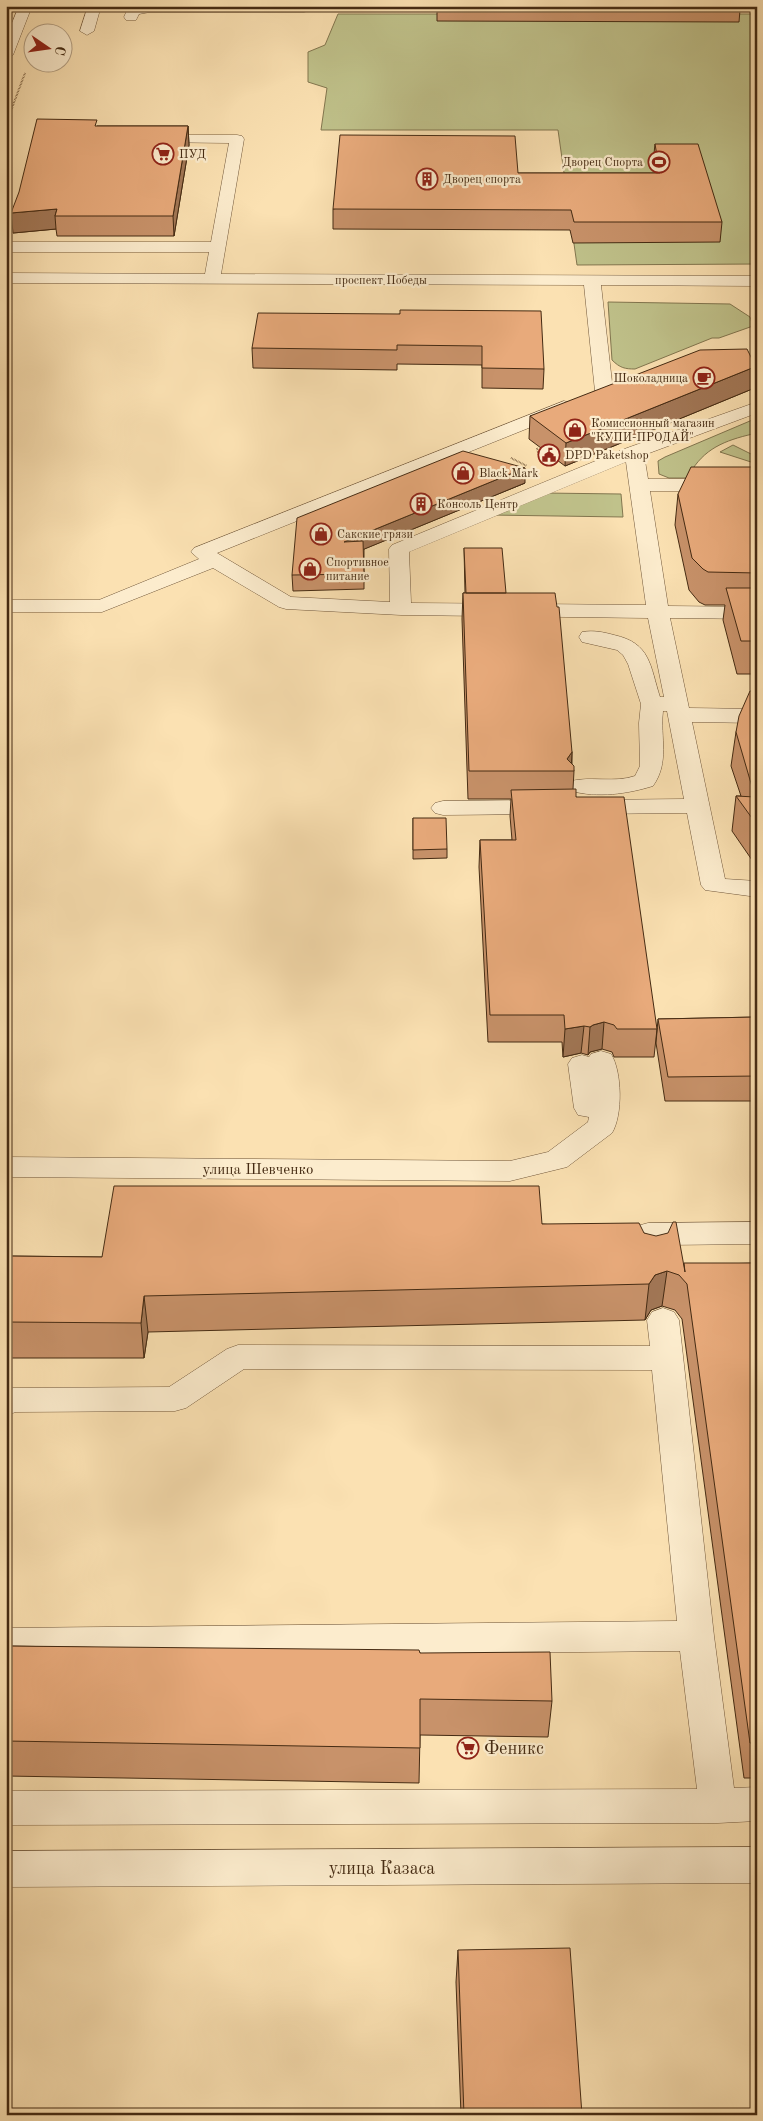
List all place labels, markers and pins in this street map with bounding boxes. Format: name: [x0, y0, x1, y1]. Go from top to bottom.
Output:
supermarket icon: ПУД: [151, 142, 175, 166]
place label: ПУД: [179, 149, 206, 161]
sports icon: Дворец Спорта: [647, 150, 671, 174]
place label: Дворец Спорта: [562, 157, 643, 169]
building icon: Дворец спорта: [415, 167, 439, 191]
place label: Дворец спорта: [443, 174, 521, 186]
cafe icon: Шоколадница: [692, 366, 716, 390]
place label: Шоколадница: [613, 373, 688, 385]
shop icon: Комиссионный магазин "КУПИ-ПРОДАЙ": [563, 418, 587, 442]
place label: Комиссионный магазин "КУПИ-ПРОДАЙ": [591, 418, 715, 444]
public building icon: DPD Paketshop: [537, 443, 561, 467]
place label: DPD Paketshop: [565, 450, 649, 462]
shop icon: Black Mark: [451, 461, 475, 485]
place label: Black Mark: [479, 468, 538, 480]
building icon: Консоль Центр: [409, 492, 433, 516]
place label: Консоль Центр: [437, 499, 518, 511]
shop icon: Сакские грязи: [309, 522, 333, 546]
place label: Сакские грязи: [337, 529, 413, 541]
shop icon: Спортивное питание: [298, 557, 322, 581]
place label: Спортивное питание: [326, 557, 389, 583]
supermarket icon: Феникс: [456, 1736, 480, 1760]
place label: Феникс: [484, 1740, 544, 1758]

